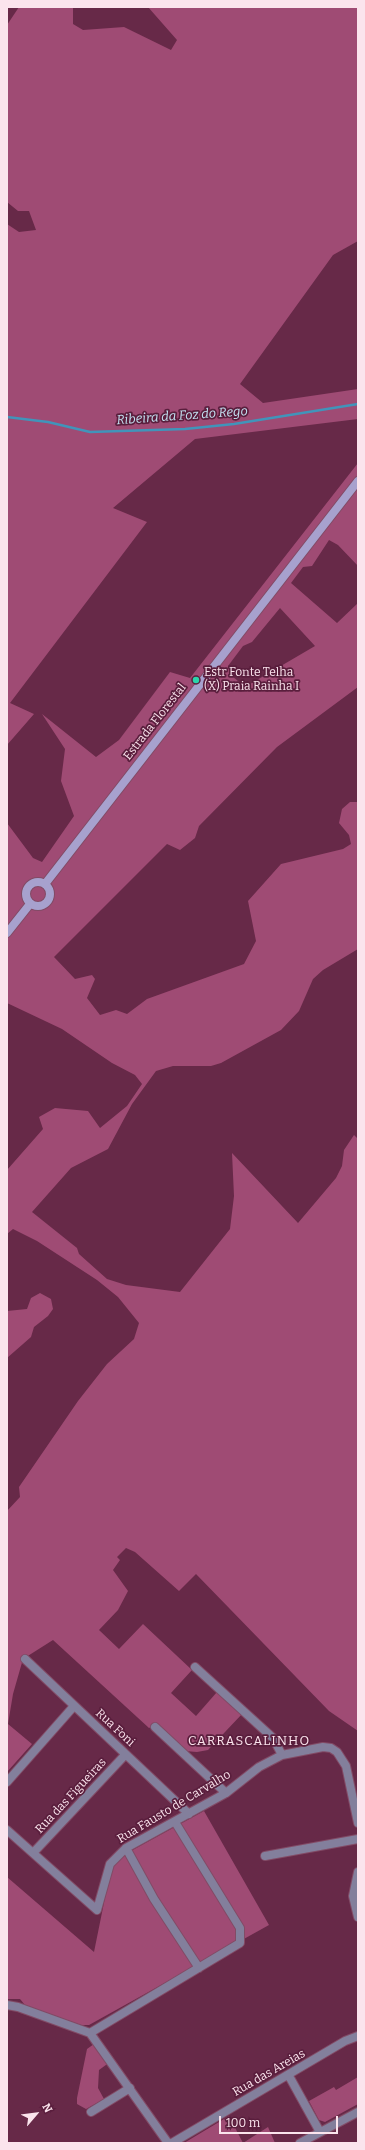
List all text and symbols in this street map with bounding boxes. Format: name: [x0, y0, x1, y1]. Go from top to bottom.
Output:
water label: Ribeira da Foz do Rego: [116, 404, 248, 428]
place label: Estr Fonte Telha (X) Praia Rainha I: [204, 666, 299, 694]
marker: Estr Fonte Telha (X) Praia Rainha I: [191, 675, 201, 685]
street label: Estrada Florestal: [121, 681, 189, 763]
street label: Rua Foni: [92, 1706, 138, 1750]
district label: CARRASCALINHO: [188, 1733, 310, 1749]
street label: Rua das Figueiras: [33, 1755, 109, 1837]
street label: Rua Fausto de Carvalho: [115, 1767, 233, 1847]
street label: Rua das Areias: [230, 2046, 308, 2100]
north arrow: [16, 2094, 56, 2134]
text: N: [39, 2101, 55, 2115]
scale bar: [221, 2108, 340, 2134]
text: 100 m: [226, 2116, 260, 2130]

